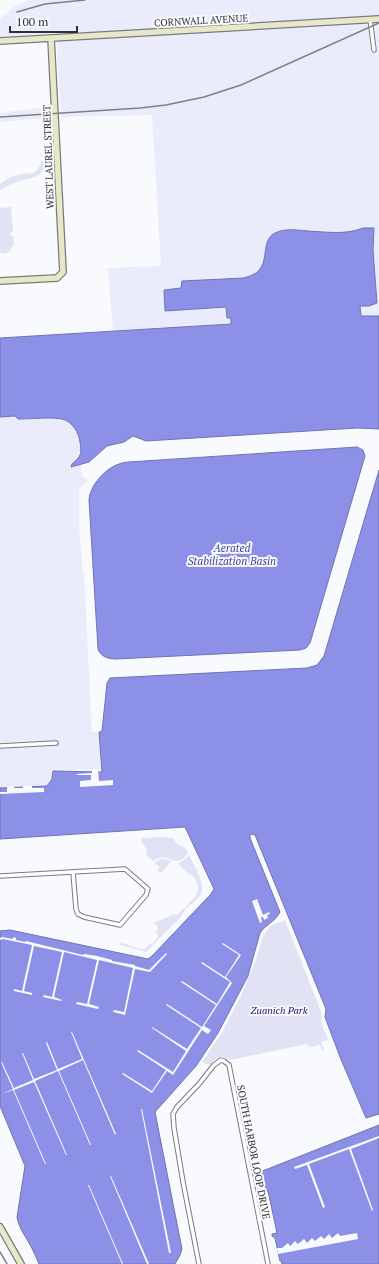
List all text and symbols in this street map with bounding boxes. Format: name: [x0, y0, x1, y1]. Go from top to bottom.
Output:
scale bar: [10, 8, 77, 34]
street label: CORNWALL AVENUE: [154, 12, 249, 29]
text: 100 m: [16, 14, 49, 29]
street label: WEST LAUREL STREET: [40, 105, 57, 209]
water label: Aerated Stabilization Basin: [188, 541, 276, 568]
park label: Zuanich Park: [251, 1004, 308, 1017]
street label: SOUTH HARBOR LOOP DRIVE: [234, 1084, 273, 1220]

